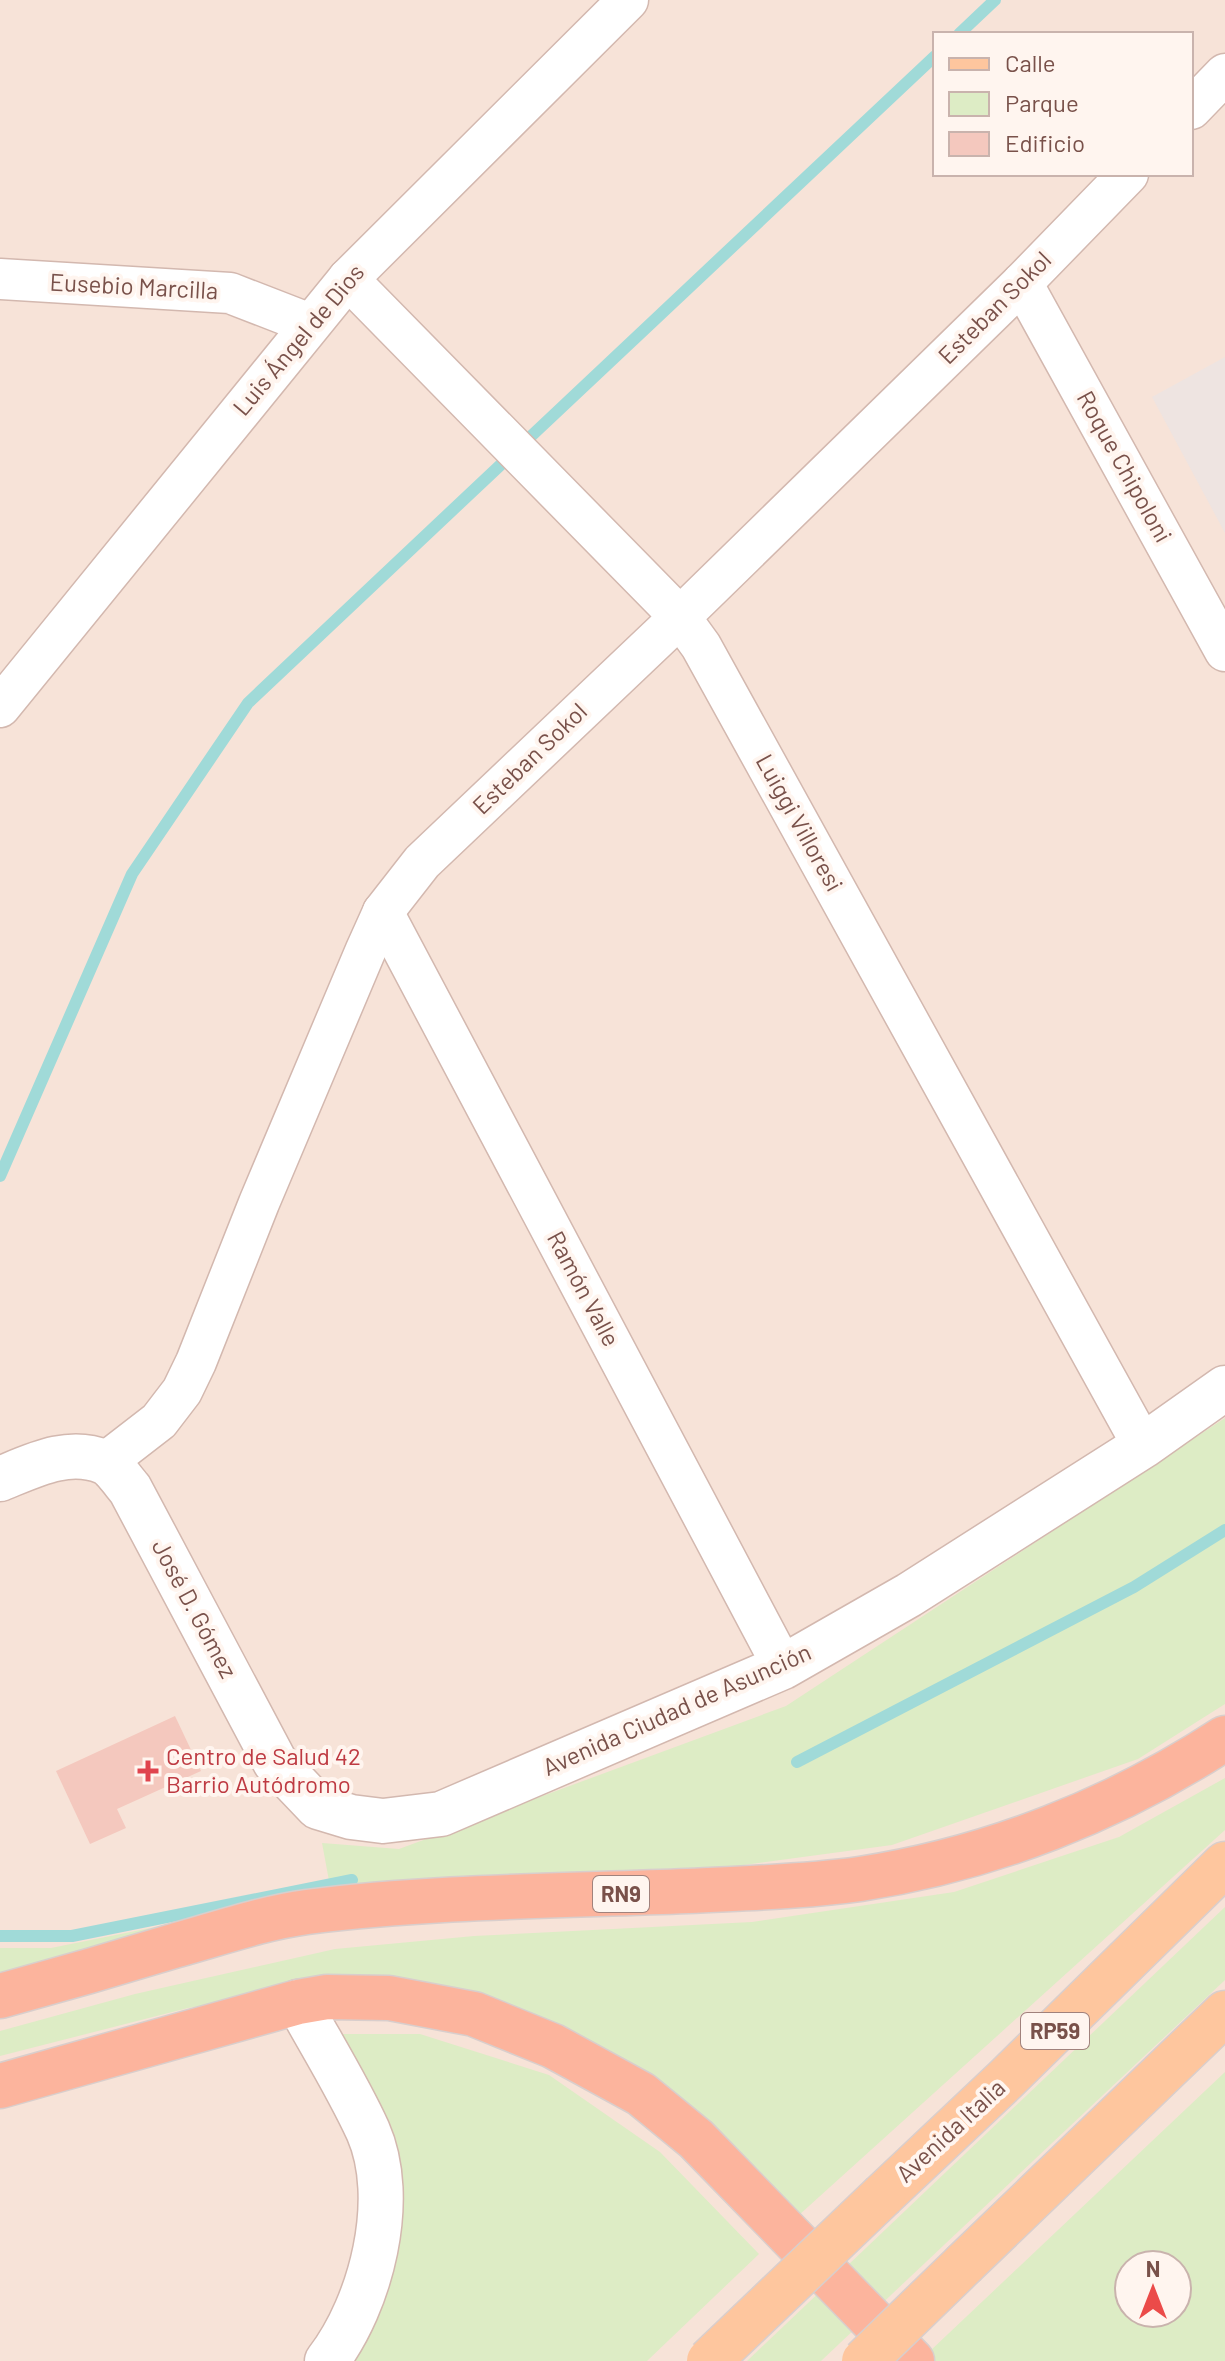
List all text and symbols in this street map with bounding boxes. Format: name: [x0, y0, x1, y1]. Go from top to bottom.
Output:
legend: [933, 32, 1193, 176]
text: Calle: [1005, 48, 1056, 77]
text: Parque: [1005, 88, 1079, 117]
text: Edificio: [1005, 128, 1085, 157]
street label: Esteban Sokol: [932, 245, 1056, 369]
street label: Luis Ángel de Dios: [226, 257, 370, 421]
street label: Eusebio Marcilla: [49, 267, 219, 304]
street label: Roque Chipoloni: [1072, 385, 1179, 547]
street label: Esteban Sokol: [466, 696, 592, 820]
street label: Luiggi Villoresi: [751, 749, 850, 896]
street label: Ramón Valle: [542, 1226, 627, 1351]
street label: José D. Gómez: [147, 1534, 244, 1683]
street label: Avenida Ciudad de Asunción: [538, 1636, 815, 1781]
place label: Centro de Salud 42 Barrio Autódromo: [166, 1741, 361, 1798]
marker: Centro de Salud 42 Barrio Autódromo: [137, 1760, 159, 1782]
road number: RN9: [593, 1876, 649, 1912]
road number: RP59: [1021, 2013, 1089, 2049]
street label: Avenida Italia: [890, 2072, 1010, 2188]
north arrow: [1113, 2249, 1193, 2329]
text: N: [1146, 2255, 1160, 2281]

